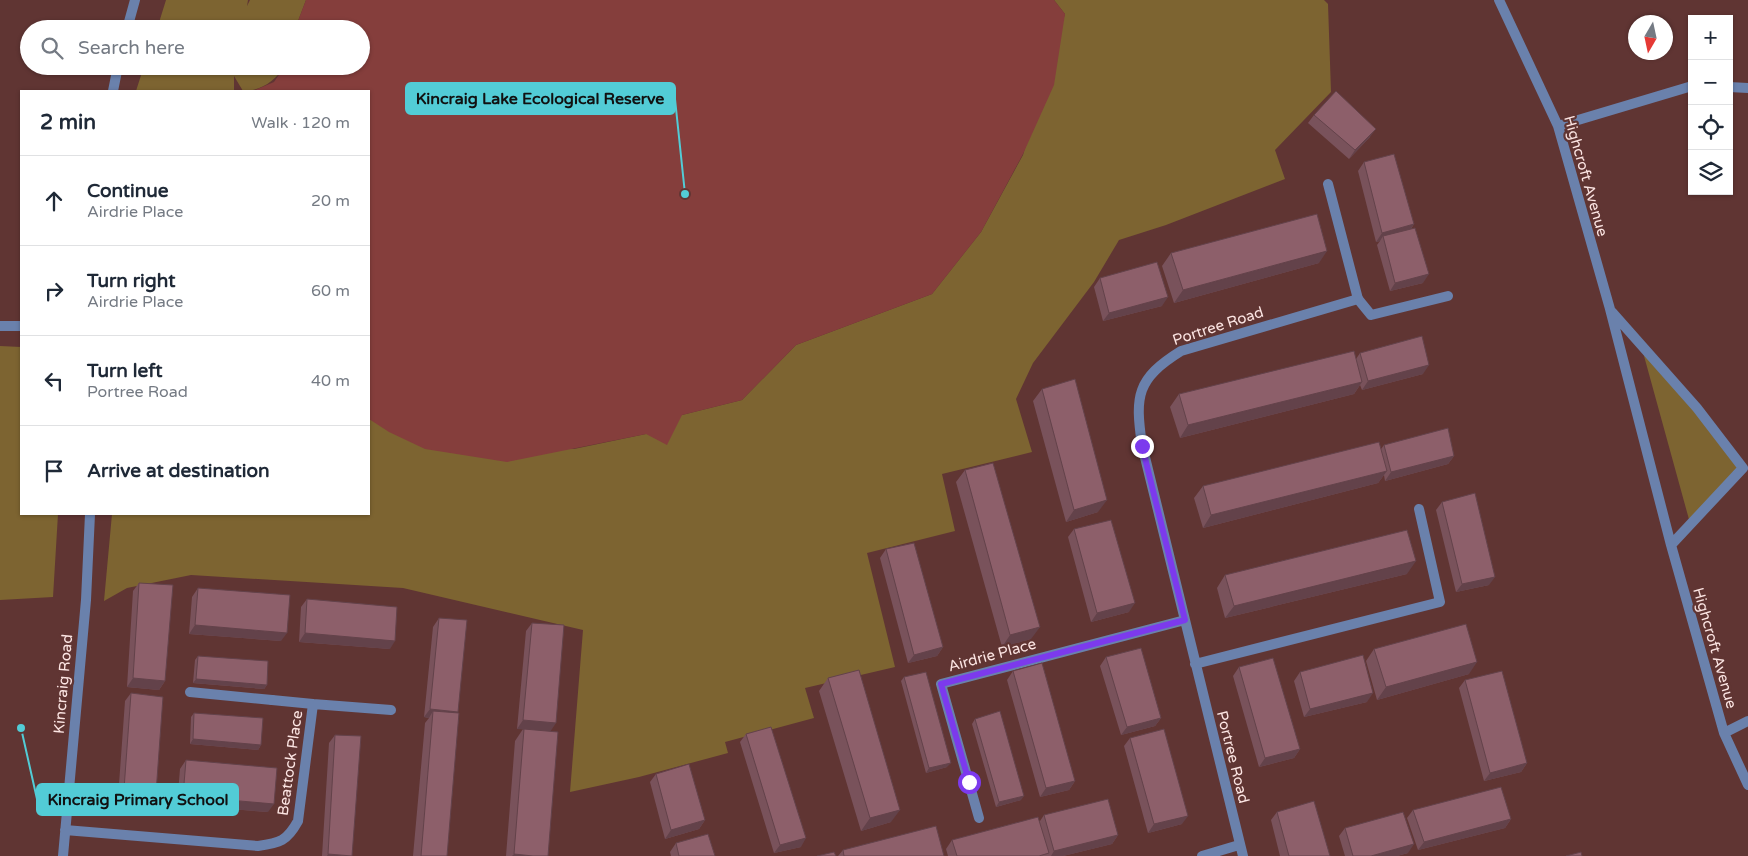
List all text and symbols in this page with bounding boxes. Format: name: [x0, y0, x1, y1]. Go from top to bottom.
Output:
north arrow: [1628, 15, 1673, 60]
map controls: [1688, 15, 1733, 195]
button: +: [1688, 15, 1733, 60]
search box: [20, 20, 370, 75]
icon: search: [38, 34, 66, 62]
text: Search here: [78, 37, 185, 59]
button: −: [1688, 60, 1733, 105]
callout: Kincraig Lake Ecological Reserve: [406, 83, 675, 114]
text: Kincraig Lake Ecological Reserve: [416, 89, 664, 109]
button: locate: [1688, 105, 1733, 150]
text: 2 min: [40, 110, 96, 135]
text: Walk · 120 m: [251, 113, 350, 133]
street label: Highcroft Avenue: [1560, 113, 1612, 239]
button: layers: [1688, 150, 1733, 195]
text: Continue: [87, 180, 169, 202]
icon: ahead: [40, 187, 68, 215]
text: 20 m: [311, 191, 350, 211]
text: Airdrie Place: [87, 202, 183, 222]
text: Turn right: [87, 270, 175, 292]
icon: right: [40, 277, 68, 305]
text: 60 m: [311, 281, 350, 301]
text: Airdrie Place: [87, 292, 183, 312]
street label: Portree Road: [1170, 303, 1266, 349]
text: Turn left: [87, 360, 163, 382]
icon: left: [40, 367, 68, 395]
text: 40 m: [311, 371, 350, 391]
text: Portree Road: [87, 382, 188, 402]
route end: [1131, 435, 1154, 458]
icon: arrive: [40, 457, 68, 485]
text: Arrive at destination: [87, 460, 270, 482]
street label: Highcroft Avenue: [1689, 585, 1741, 711]
street label: Kincraig Road: [50, 633, 76, 735]
street label: Airdrie Place: [946, 635, 1038, 675]
street label: Beattock Place: [274, 709, 306, 817]
street label: Portree Road: [1213, 709, 1253, 805]
route start: [958, 771, 981, 794]
callout: Kincraig Primary School: [37, 784, 238, 815]
text: Kincraig Primary School: [47, 790, 229, 810]

